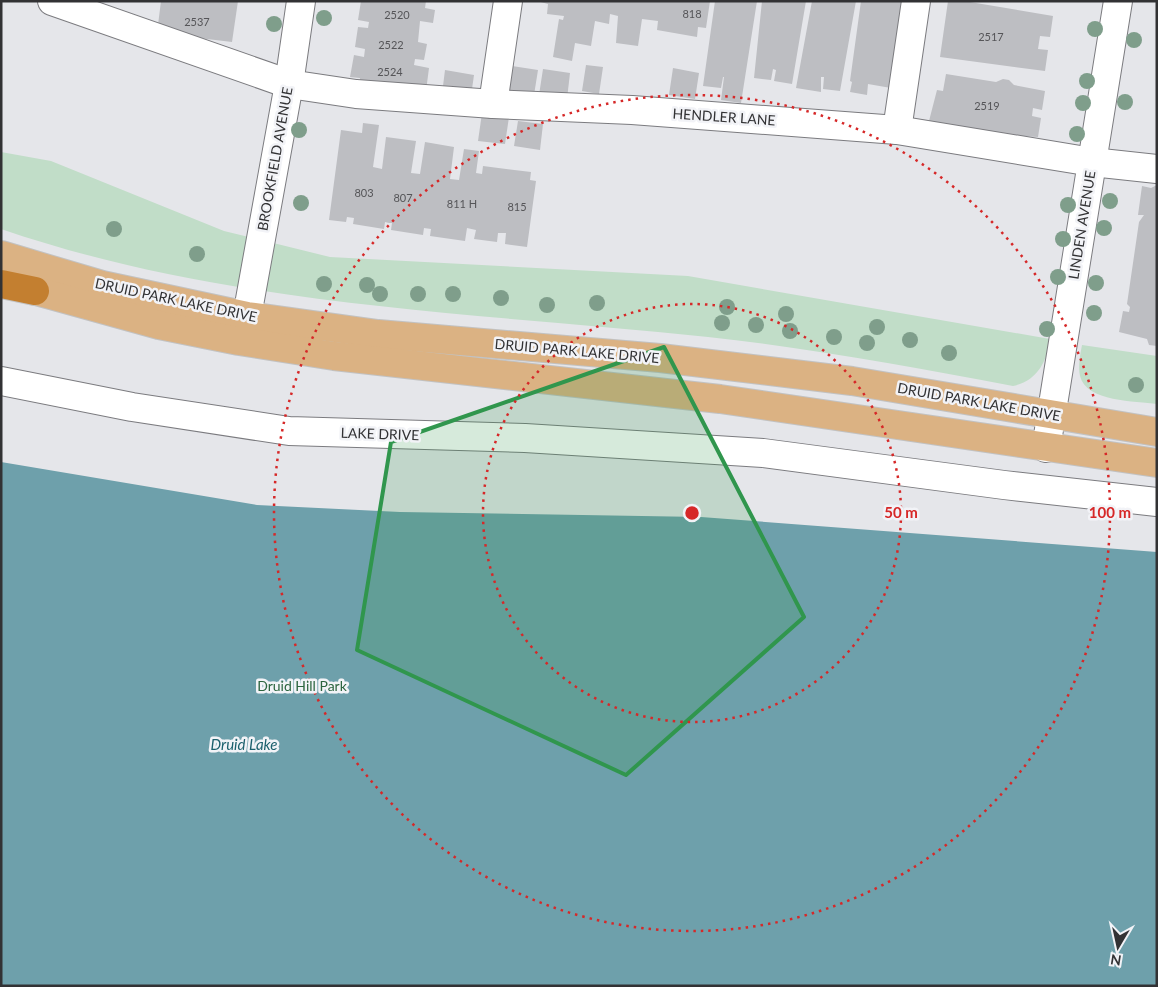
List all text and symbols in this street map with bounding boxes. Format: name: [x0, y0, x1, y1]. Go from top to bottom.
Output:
house number: 818: [682, 7, 702, 20]
house number: 2520: [384, 8, 410, 21]
house number: 2537: [184, 15, 210, 28]
house number: 2517: [978, 30, 1004, 43]
house number: 2522: [378, 38, 404, 51]
house number: 2524: [377, 65, 403, 78]
street label: BROOKFIELD AVENUE: [253, 86, 296, 232]
house number: 2519: [974, 99, 1000, 112]
street label: HENDLER LANE: [672, 104, 776, 129]
street label: LINDEN AVENUE: [1065, 169, 1098, 280]
house number: 803: [354, 186, 374, 199]
house number: 807: [393, 191, 413, 204]
house number: 811 H: [447, 197, 477, 210]
house number: 815: [507, 200, 527, 213]
street label: DRUID PARK LAKE DRIVE: [94, 274, 259, 325]
street label: DRUID PARK LAKE DRIVE: [494, 335, 660, 366]
street label: DRUID PARK LAKE DRIVE: [896, 379, 1062, 424]
street label: LAKE DRIVE: [340, 424, 420, 443]
text: 50 m: [884, 503, 918, 521]
text: 100 m: [1089, 503, 1131, 521]
centre of rings: [683, 504, 701, 522]
park label: Druid Hill Park: [257, 677, 348, 694]
water label: Druid Lake: [211, 735, 277, 753]
north arrow: [1093, 922, 1143, 972]
text: N: [1109, 951, 1123, 970]

